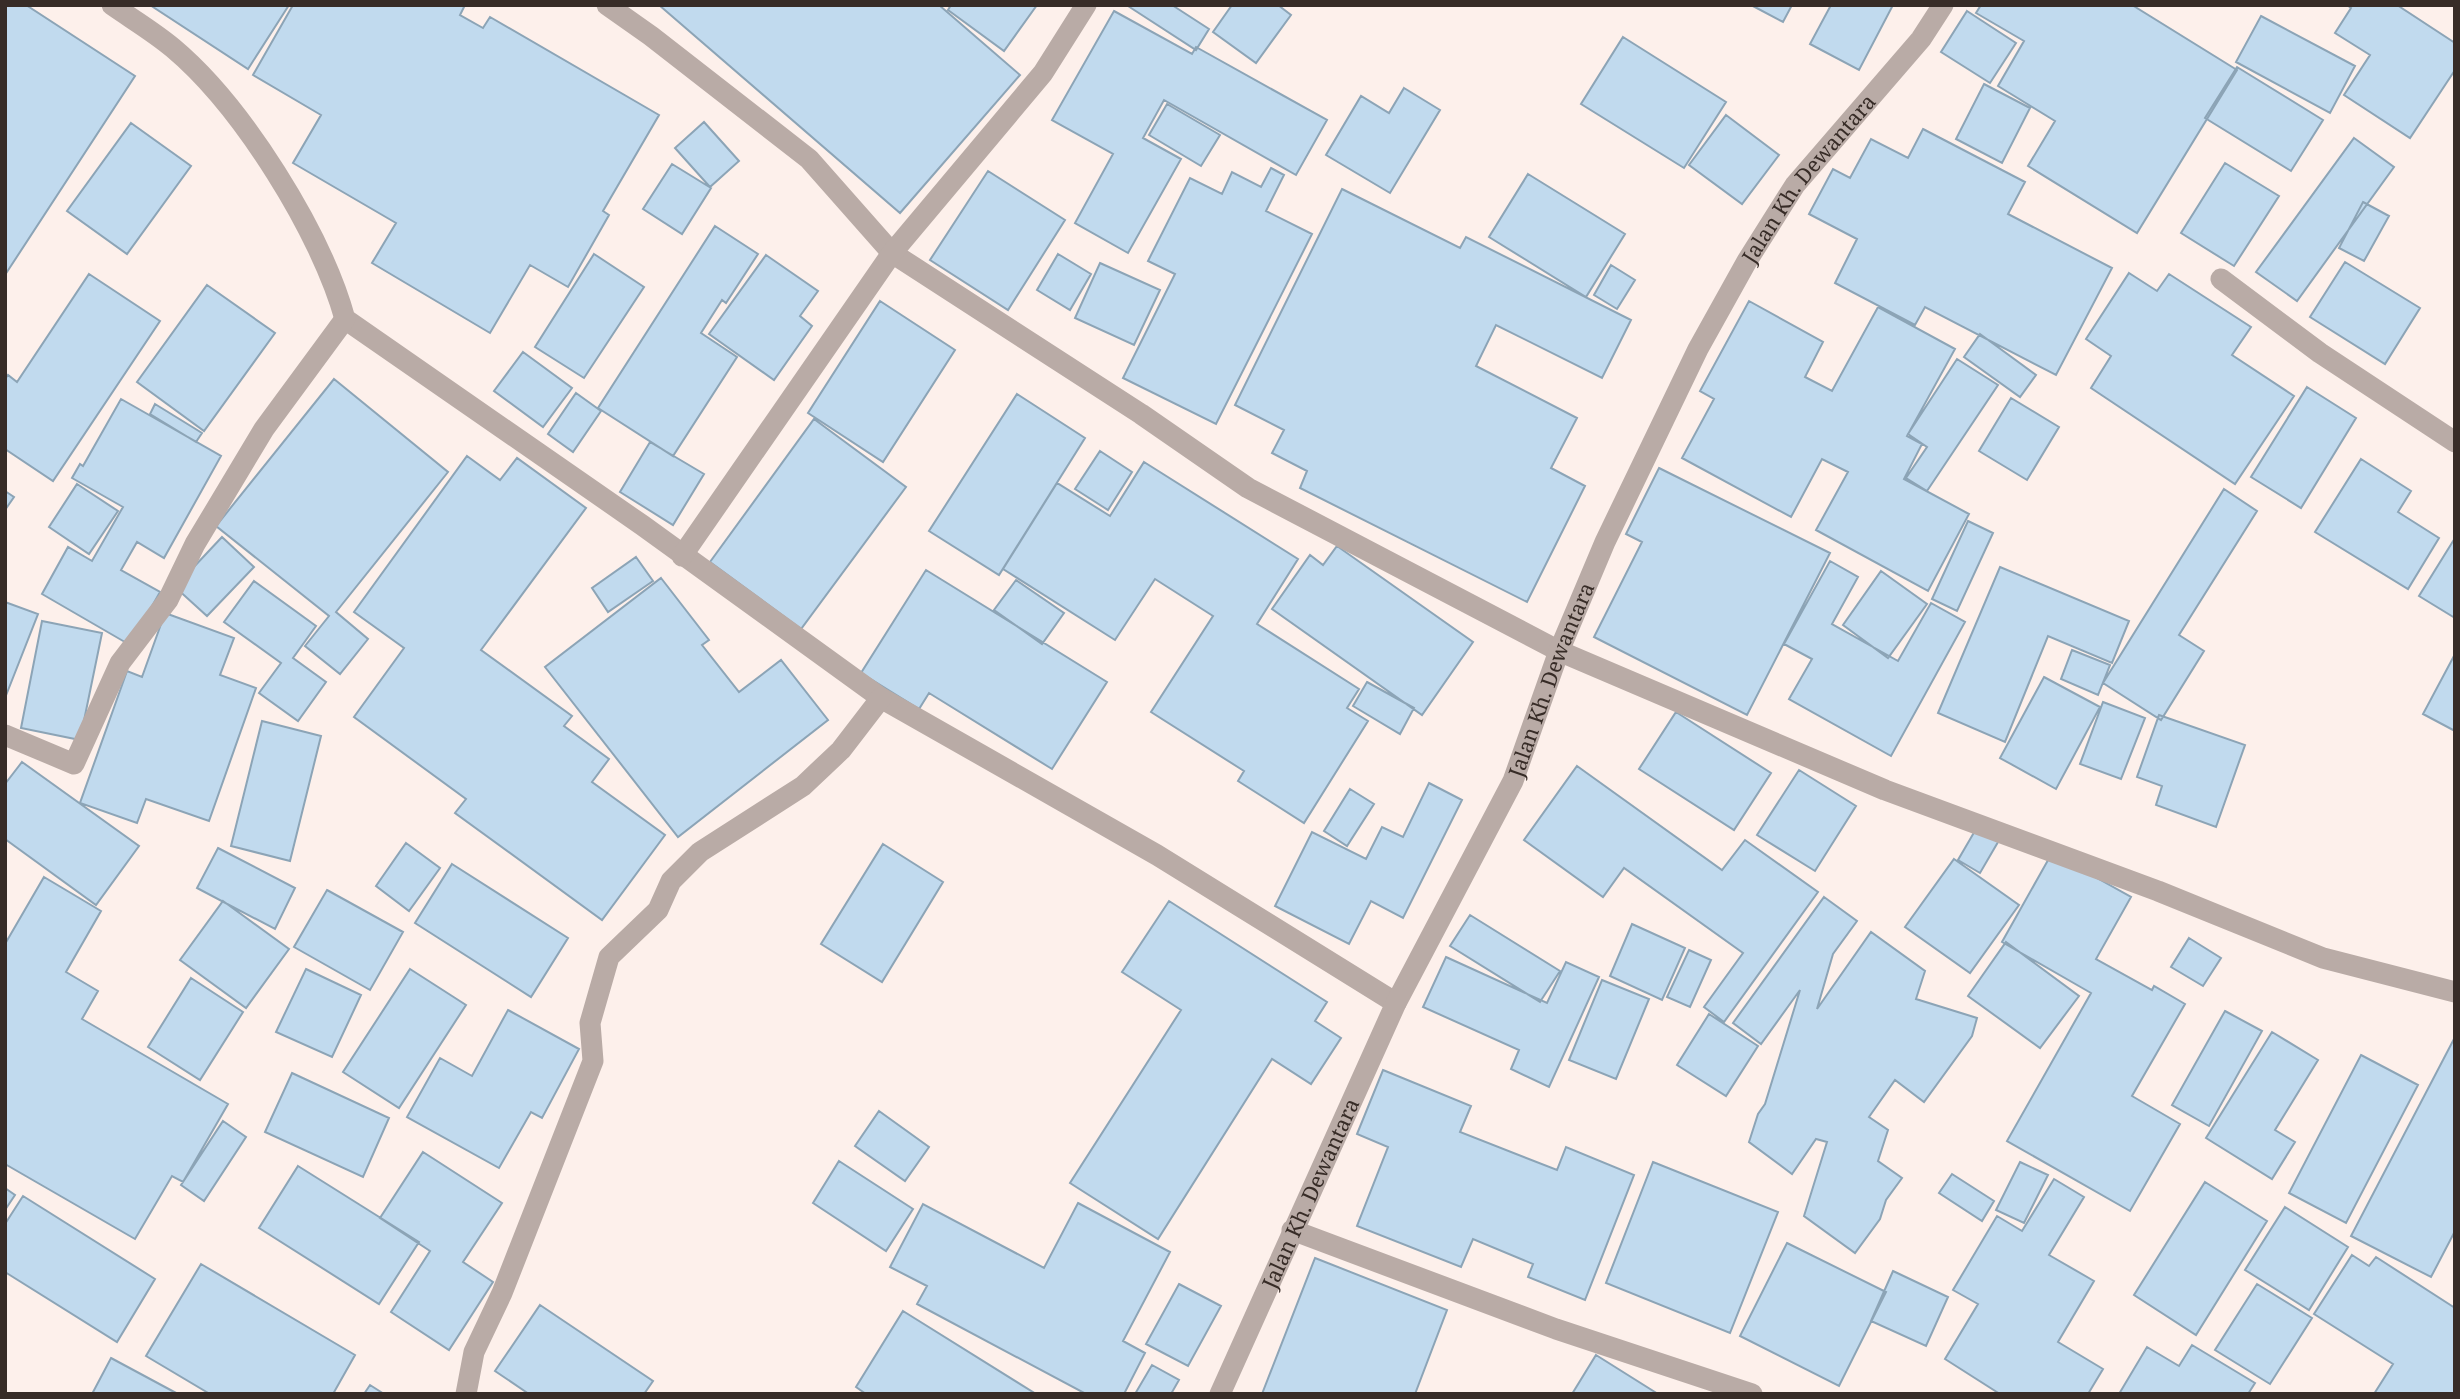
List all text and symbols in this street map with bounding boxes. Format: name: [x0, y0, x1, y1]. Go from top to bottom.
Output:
street label: Jalan Kh. Dewantara: [1735, 88, 1882, 269]
street label: Jalan Kh. Dewantara: [1501, 578, 1600, 782]
street label: Jalan Kh. Dewantara: [1255, 1094, 1365, 1294]

